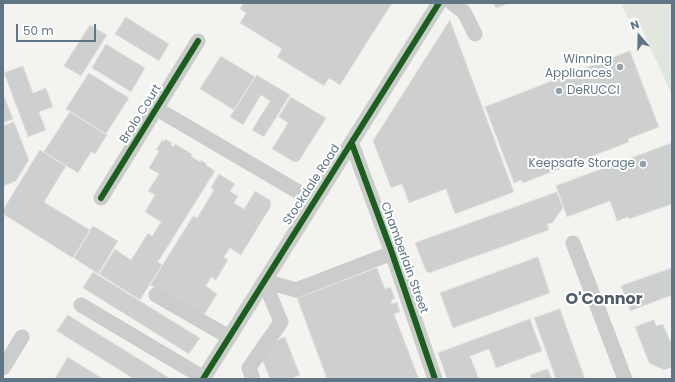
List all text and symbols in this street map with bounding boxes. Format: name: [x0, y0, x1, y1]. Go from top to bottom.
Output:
scale bar: [18, 16, 98, 42]
north arrow: [619, 16, 659, 56]
text: N: [628, 16, 642, 34]
text: 50 m: [23, 22, 54, 39]
place label: Winning Appliances: [545, 53, 612, 81]
marker: Winning Appliances: [615, 62, 625, 72]
street label: Brolo Court: [117, 82, 165, 146]
place label: DeRUCCI: [567, 84, 620, 98]
marker: DeRUCCI: [554, 86, 564, 96]
street label: Stockdale Road: [280, 142, 344, 228]
place label: Keepsafe Storage: [529, 157, 635, 171]
marker: Keepsafe Storage: [638, 159, 648, 169]
street label: Chamberlain Street: [377, 200, 431, 316]
district label: O'Connor: [565, 290, 643, 310]

